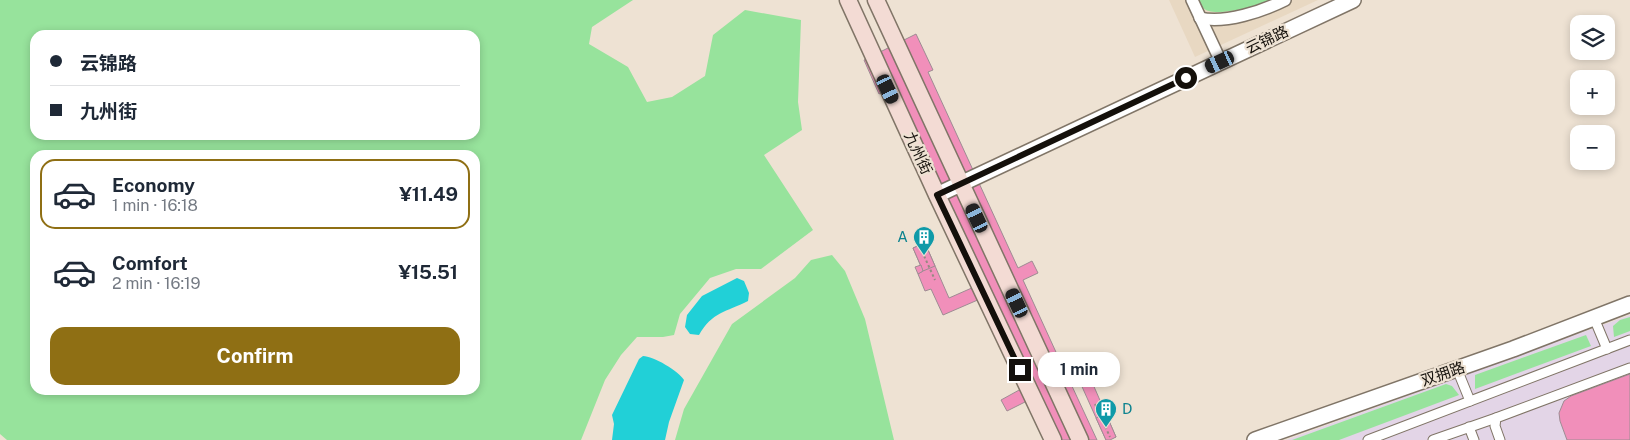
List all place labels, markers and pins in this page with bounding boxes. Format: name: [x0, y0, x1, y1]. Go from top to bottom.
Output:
building icon: A: [912, 225, 936, 256]
place label: A: [897, 228, 908, 245]
building icon: D: [1094, 397, 1118, 428]
place label: D: [1122, 400, 1132, 417]

